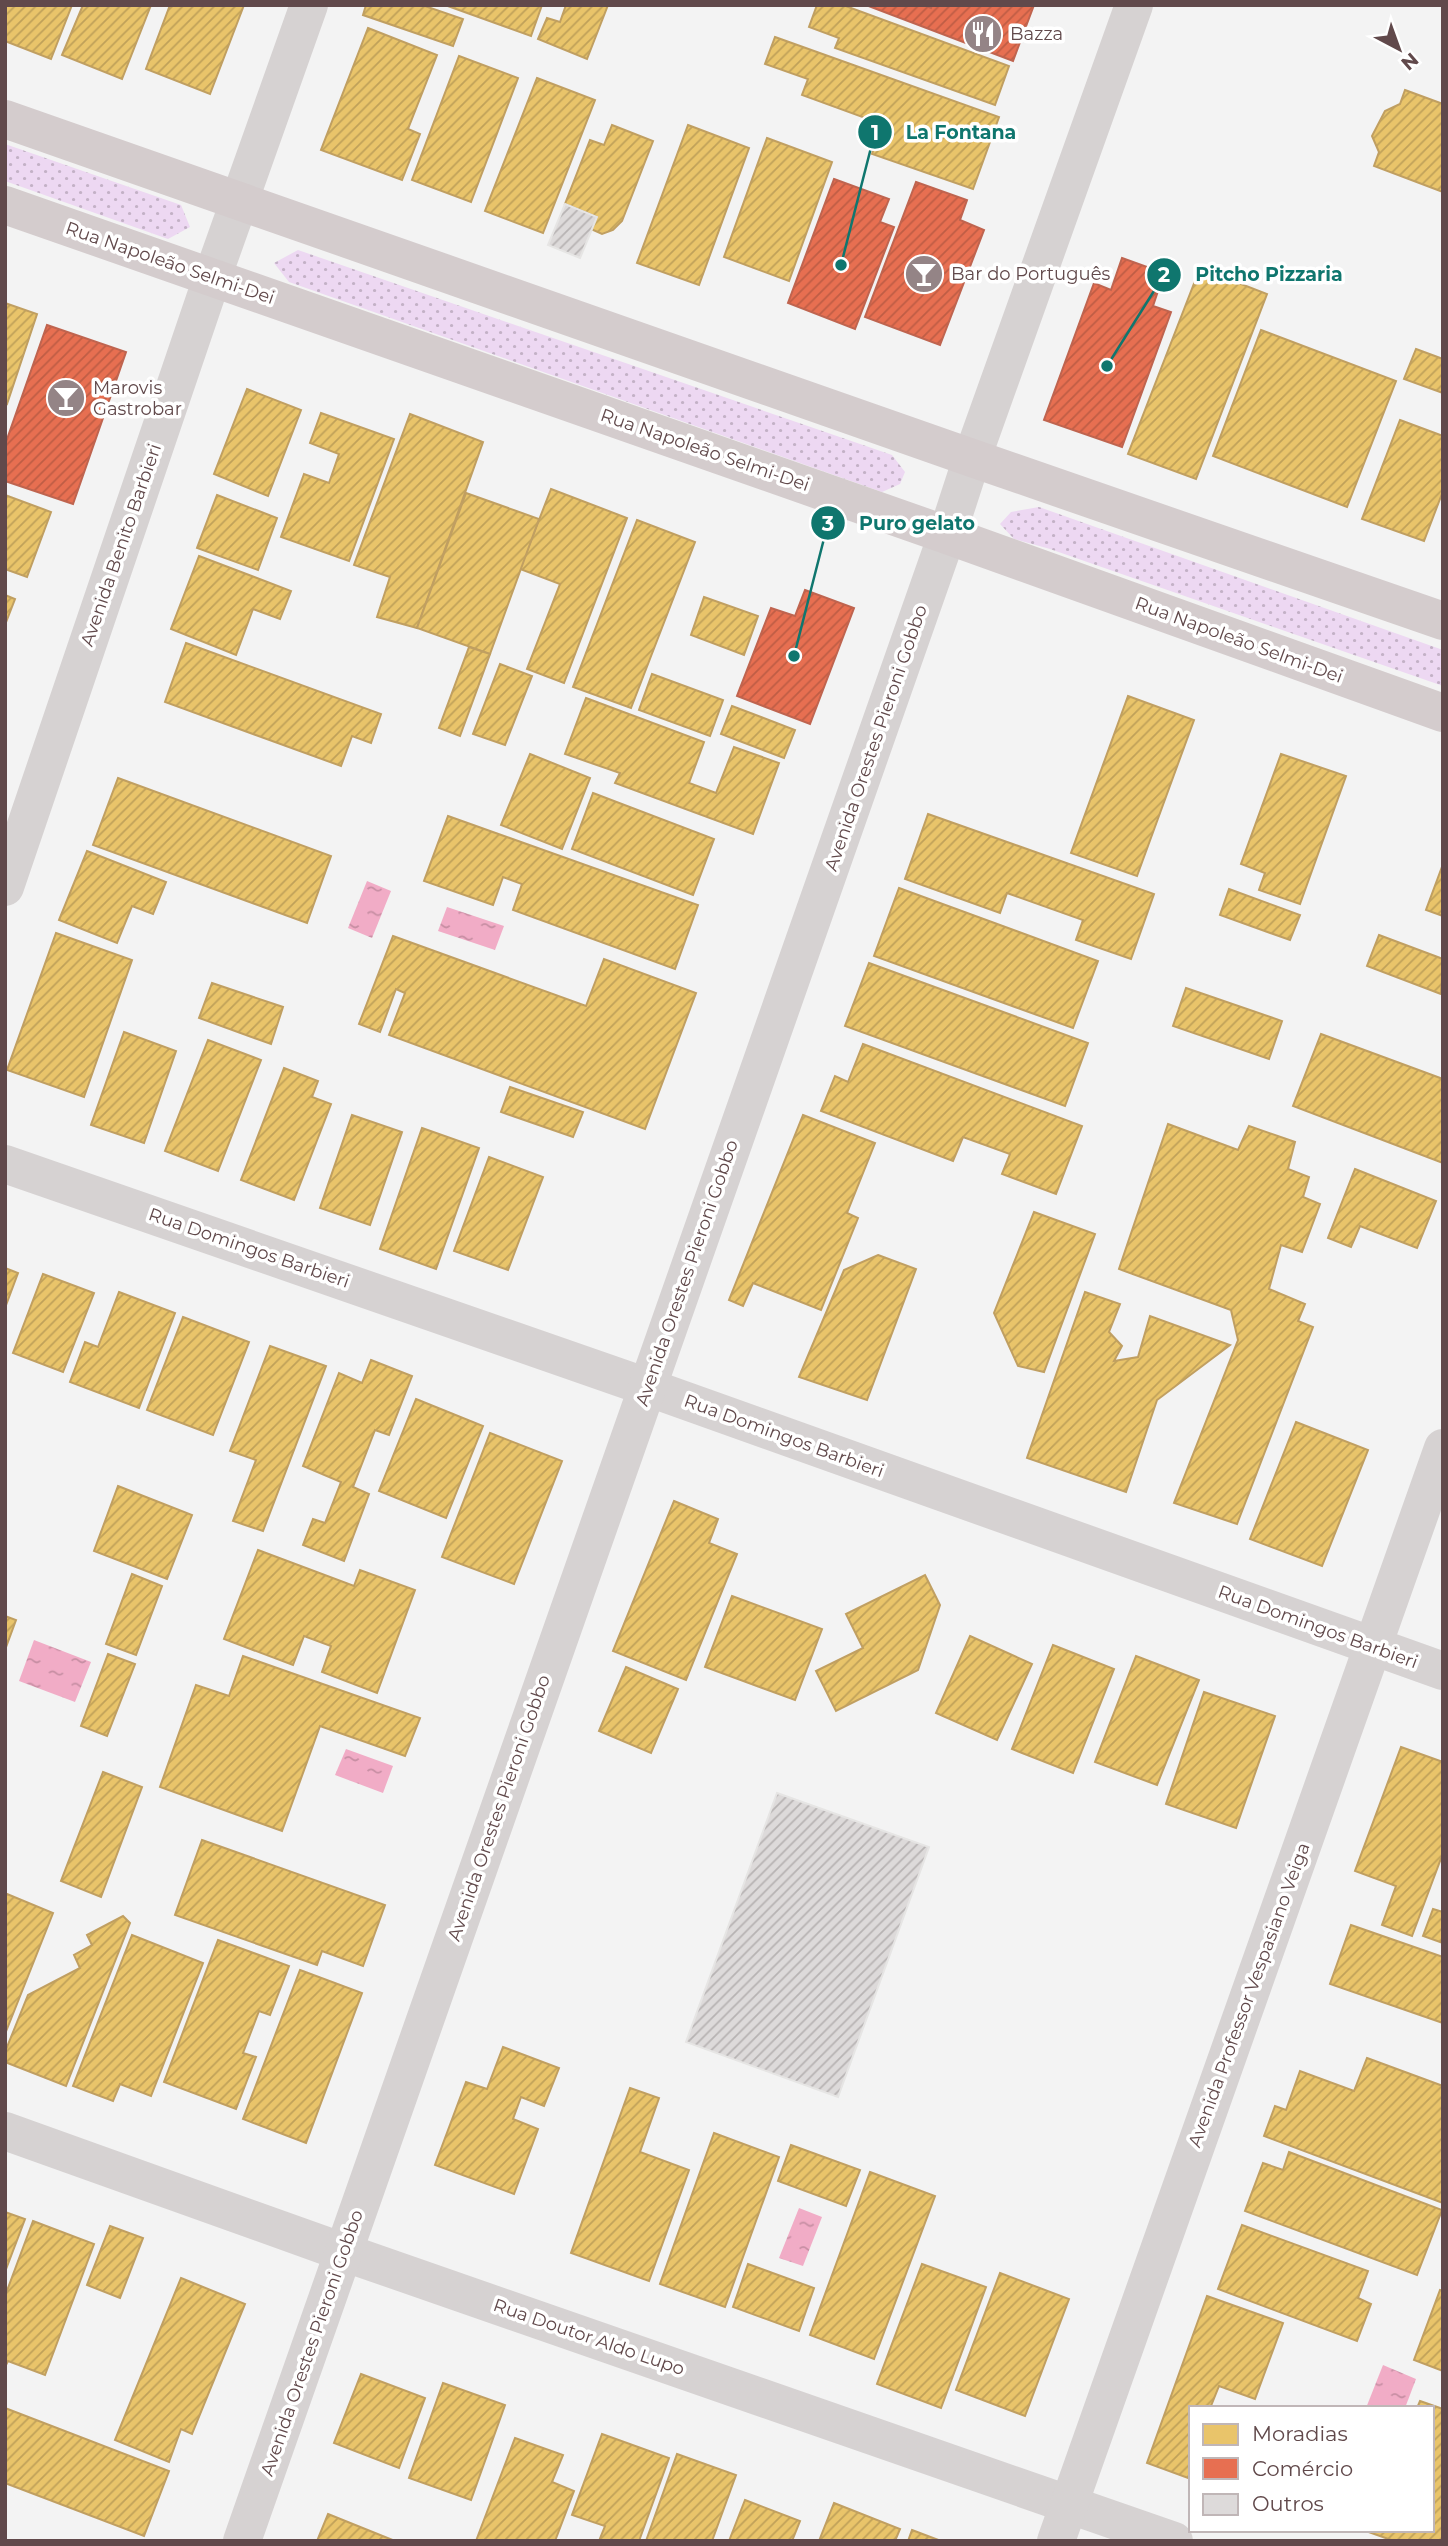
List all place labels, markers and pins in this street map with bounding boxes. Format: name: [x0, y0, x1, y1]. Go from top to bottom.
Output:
restaurant icon: Bazza: [962, 13, 1004, 55]
place label: Bazza: [1010, 23, 1063, 45]
callout: La Fontana: [857, 112, 1031, 152]
bar icon: Bar do Português: [903, 253, 945, 295]
callout: Pitcho Pizzaria: [1146, 255, 1357, 295]
place label: Bar do Português: [951, 263, 1110, 285]
bar icon: Marovis Gastrobar: [45, 377, 87, 419]
place label: Marovis Gastrobar: [93, 377, 182, 420]
callout: Puro gelato: [810, 503, 989, 543]

